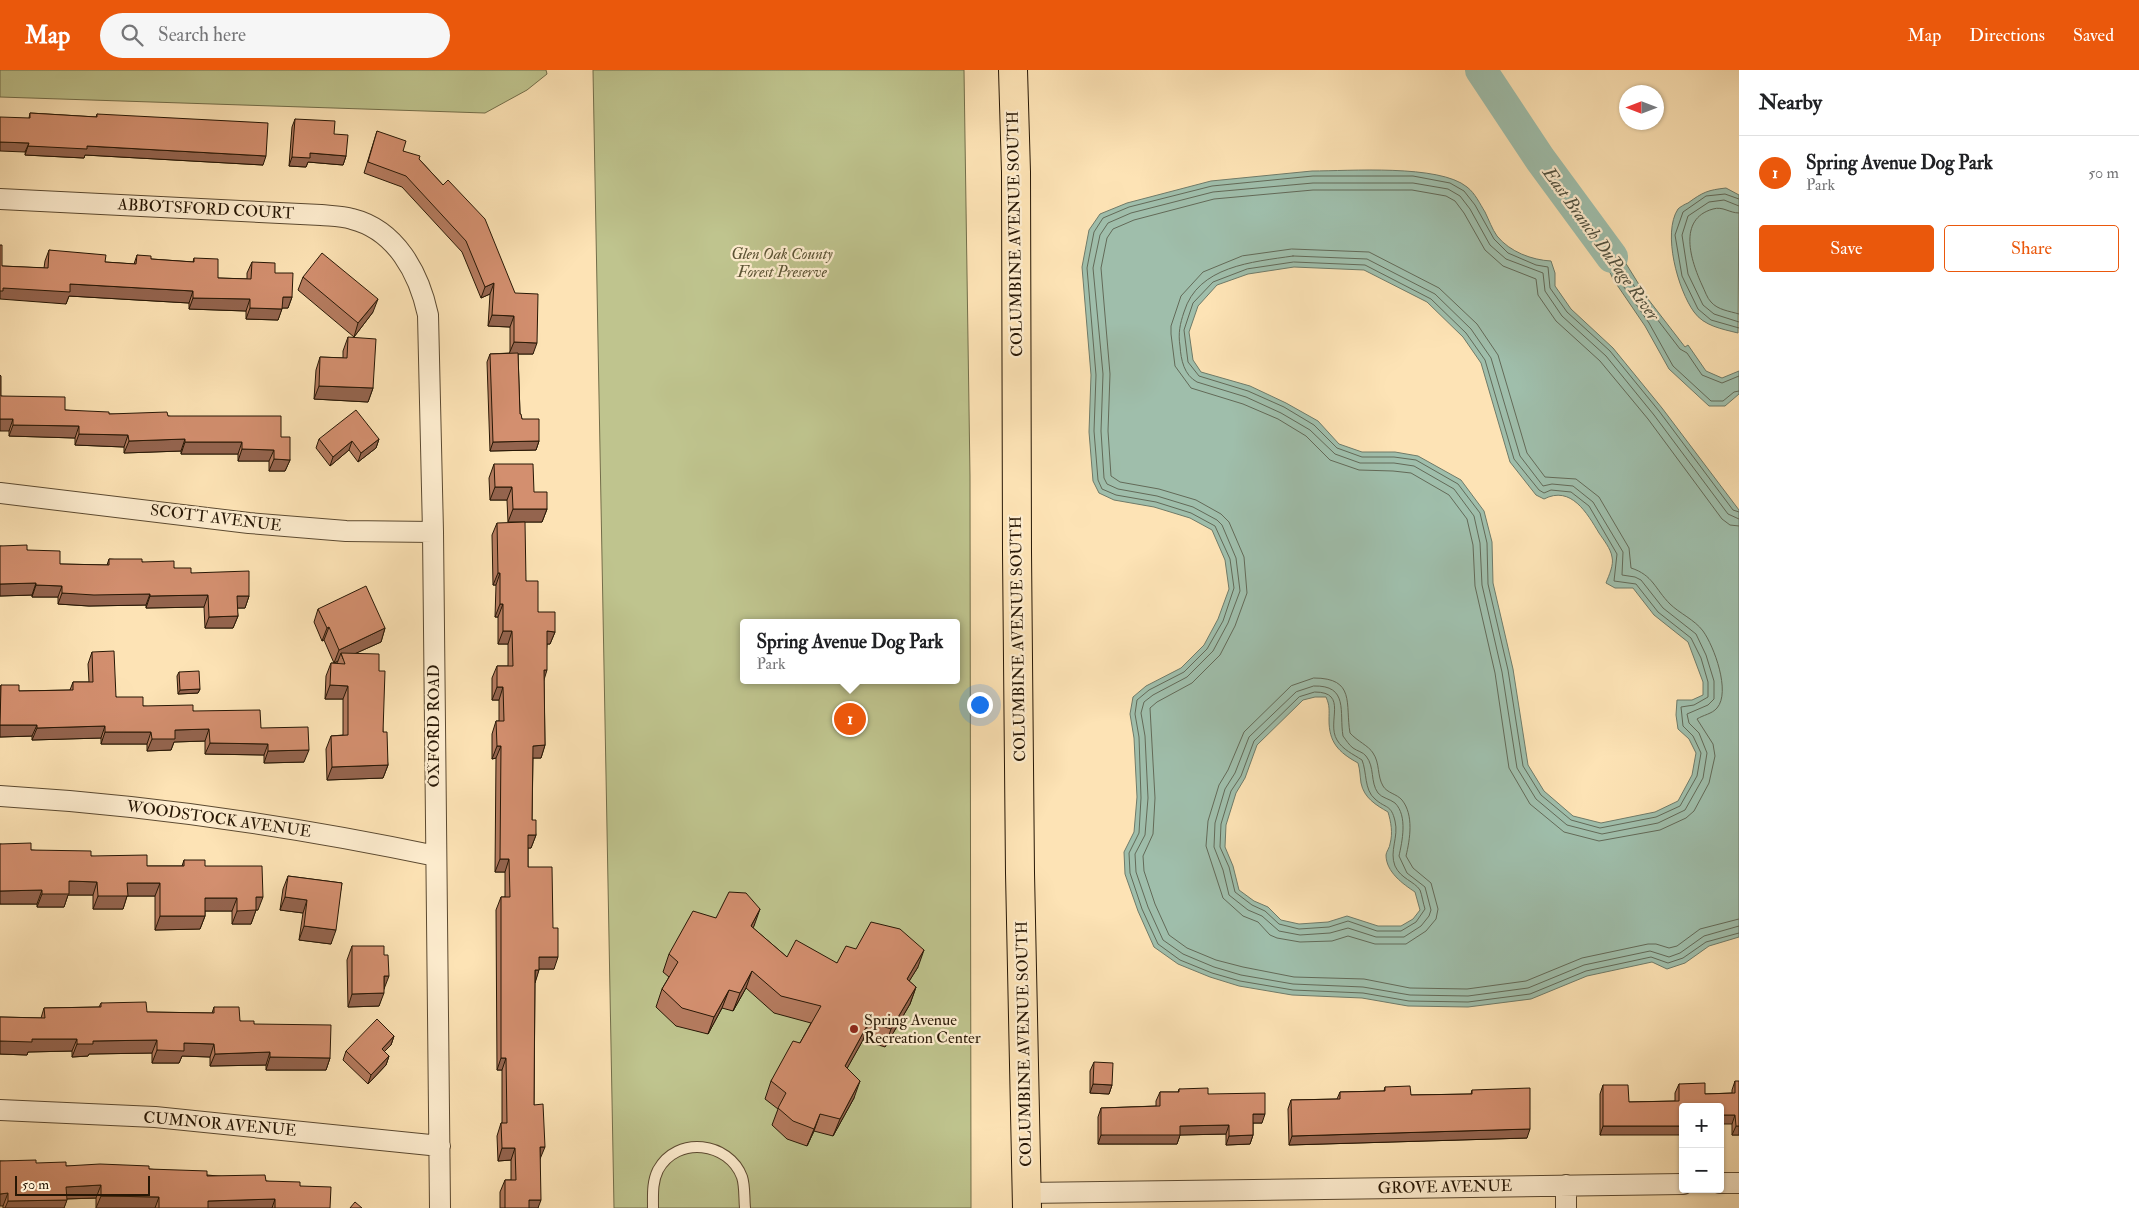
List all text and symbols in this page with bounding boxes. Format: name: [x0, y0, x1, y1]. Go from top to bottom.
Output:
search box: [100, 13, 450, 58]
text: Map: [25, 20, 70, 51]
icon: search: [118, 21, 146, 49]
text: Search here: [158, 23, 246, 47]
text: Map: [1908, 24, 1941, 47]
text: Directions: [1969, 24, 2045, 47]
text: Saved: [2073, 24, 2114, 47]
north arrow: [1619, 85, 1664, 130]
text: Nearby: [1759, 89, 1822, 116]
street label: COLUMBINE AVENUE SOUTH: [1003, 111, 1027, 357]
text: Spring Avenue Dog Park: [1806, 151, 1993, 175]
water label: East Branch DuPage River: [1537, 162, 1665, 326]
text: 1: [1772, 163, 1778, 183]
text: 50 m: [2088, 163, 2119, 183]
text: Park: [1806, 175, 1835, 195]
street label: ABBOTSFORD COURT: [116, 194, 295, 224]
button: Save: [1759, 225, 1934, 272]
button: Share: [1944, 225, 2119, 272]
park label: Glen Oak County Forest Preserve: [731, 244, 833, 282]
street label: SCOTT AVENUE: [149, 500, 283, 536]
street label: COLUMBINE AVENUE SOUTH: [1006, 516, 1030, 762]
popup: [740, 619, 960, 684]
text: Spring Avenue Dog Park: [757, 630, 943, 654]
text: Park: [757, 654, 786, 674]
street label: OXFORD ROAD: [424, 665, 444, 787]
your location: [967, 692, 993, 718]
pin: 1: [834, 700, 866, 738]
street label: WOODSTOCK AVENUE: [124, 796, 313, 842]
street label: COLUMBINE AVENUE SOUTH: [1012, 921, 1036, 1167]
place label: Spring Avenue Recreation Center: [864, 1010, 981, 1048]
marker: Spring Avenue Recreation Center: [848, 1023, 860, 1035]
map controls: [1679, 1103, 1724, 1193]
button: +: [1679, 1103, 1724, 1148]
street label: CUMNOR AVENUE: [143, 1107, 297, 1141]
button: −: [1679, 1148, 1724, 1193]
scale bar: [15, 1173, 150, 1196]
text: 50 m: [22, 1176, 49, 1193]
street label: GROVE AVENUE: [1378, 1176, 1512, 1198]

